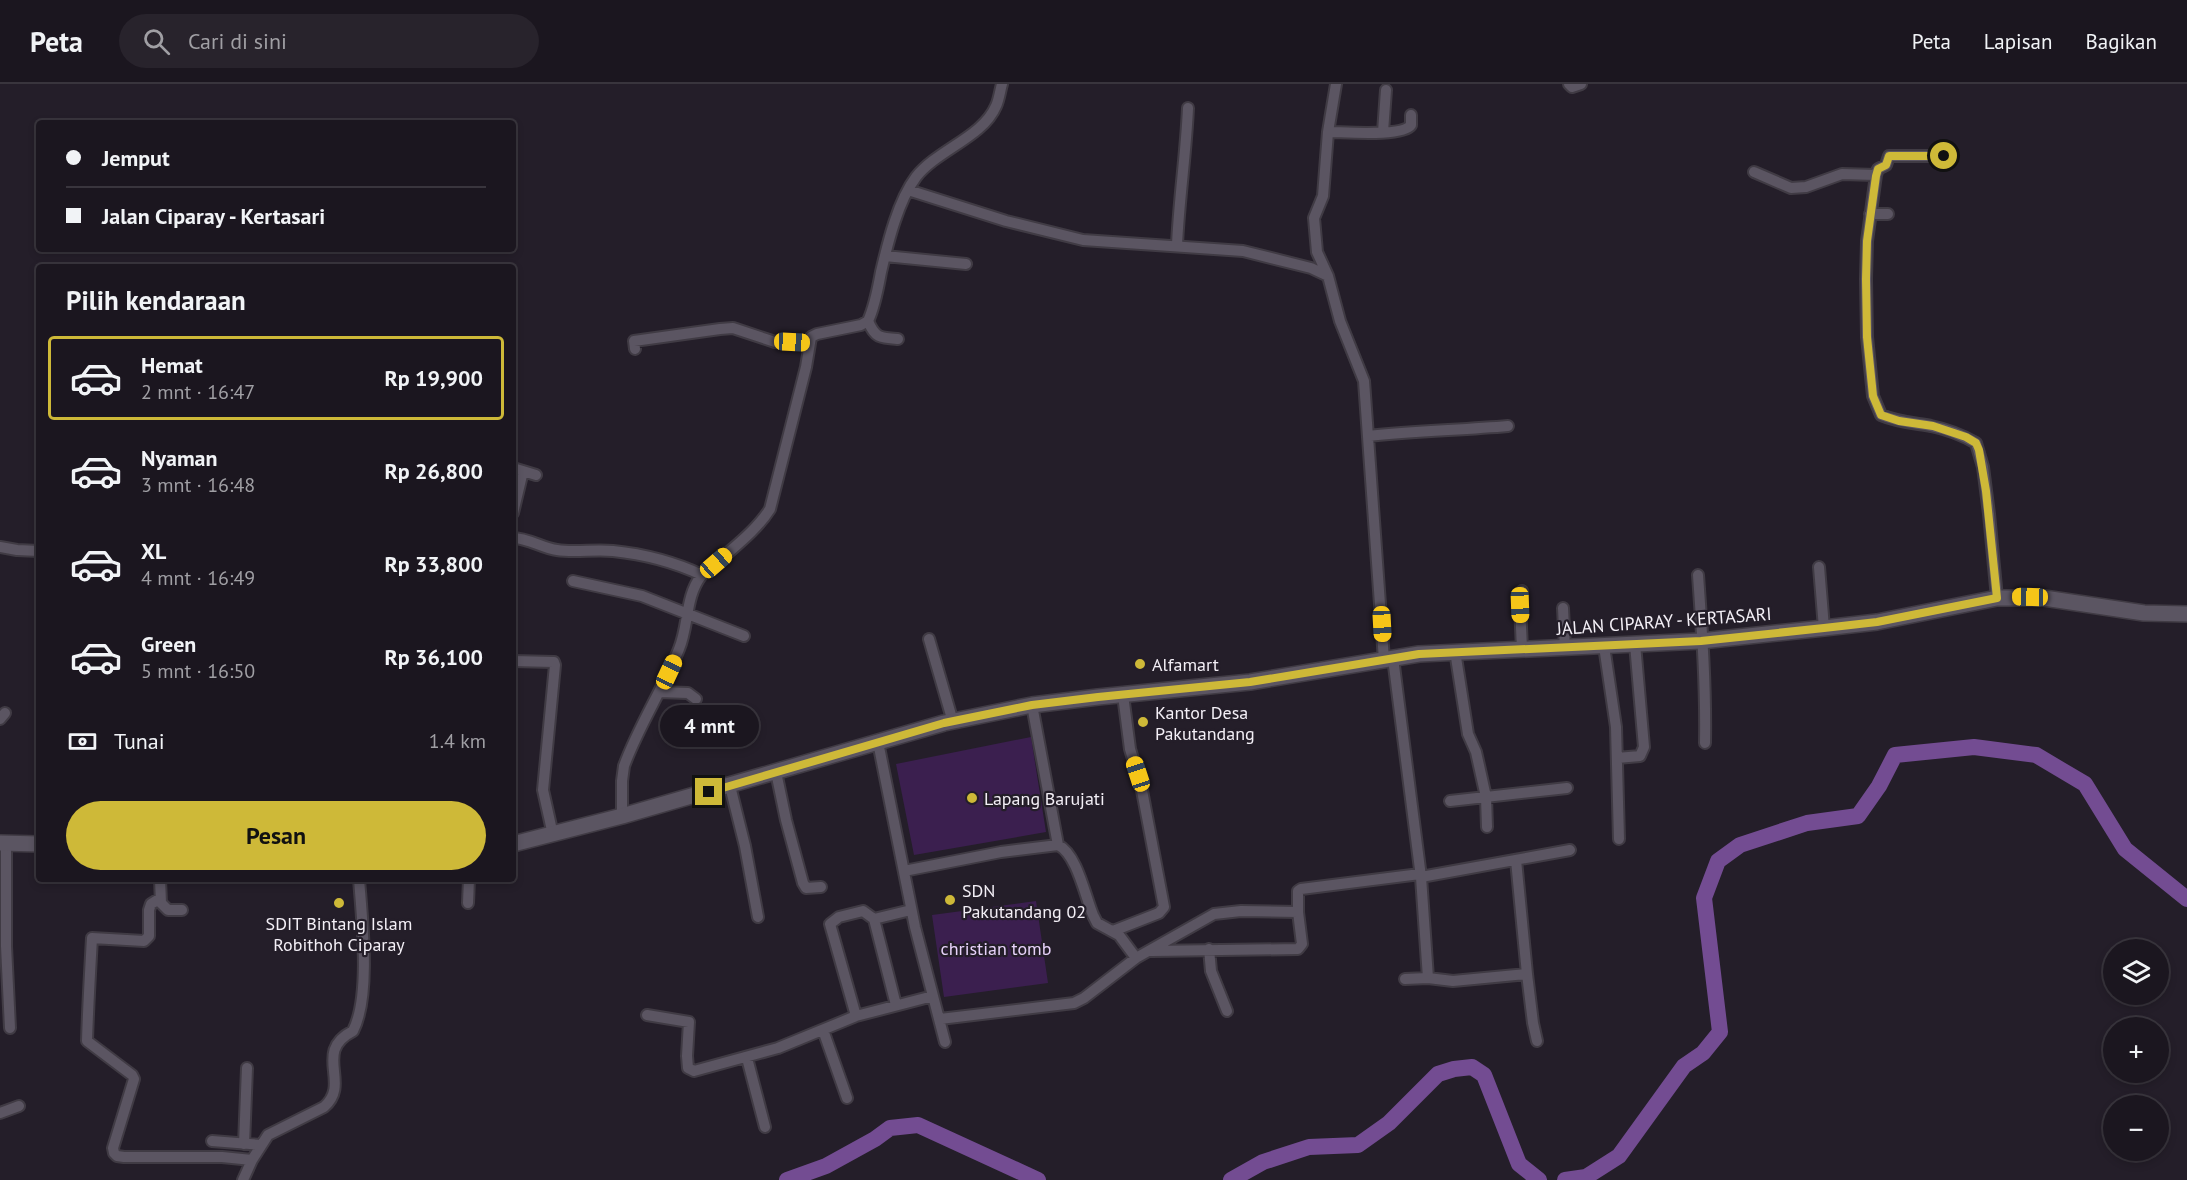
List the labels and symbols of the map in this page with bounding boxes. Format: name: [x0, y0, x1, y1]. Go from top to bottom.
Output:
route start: [1930, 142, 1957, 169]
car: [774, 332, 810, 352]
car: [697, 544, 735, 582]
car: [1510, 587, 1530, 623]
car: [2012, 588, 2048, 606]
street label: JALAN CIPARAY - KERTASARI: [1555, 602, 1772, 640]
car: [1372, 606, 1392, 642]
car: [653, 652, 685, 692]
place label: Alfamart: [1152, 653, 1219, 676]
marker: Alfamart: [1133, 657, 1147, 671]
place label: Kantor Desa Pakutandang: [1155, 701, 1255, 745]
callout: 4 mnt: [660, 705, 758, 747]
marker: Kantor Desa Pakutandang: [1136, 715, 1150, 729]
car: [1124, 754, 1152, 794]
route end: [695, 778, 722, 805]
place label: Lapang Barujati: [984, 787, 1105, 810]
marker: Lapang Barujati: [965, 791, 979, 805]
place label: SDN Pakutandang 02: [962, 879, 1086, 923]
marker: SDN Pakutandang 02: [943, 893, 957, 907]
marker: SDIT Bintang Islam Robithoh Ciparay: [332, 896, 346, 910]
place label: SDIT Bintang Islam Robithoh Ciparay: [266, 912, 412, 956]
park label: christian tomb: [941, 937, 1051, 960]

